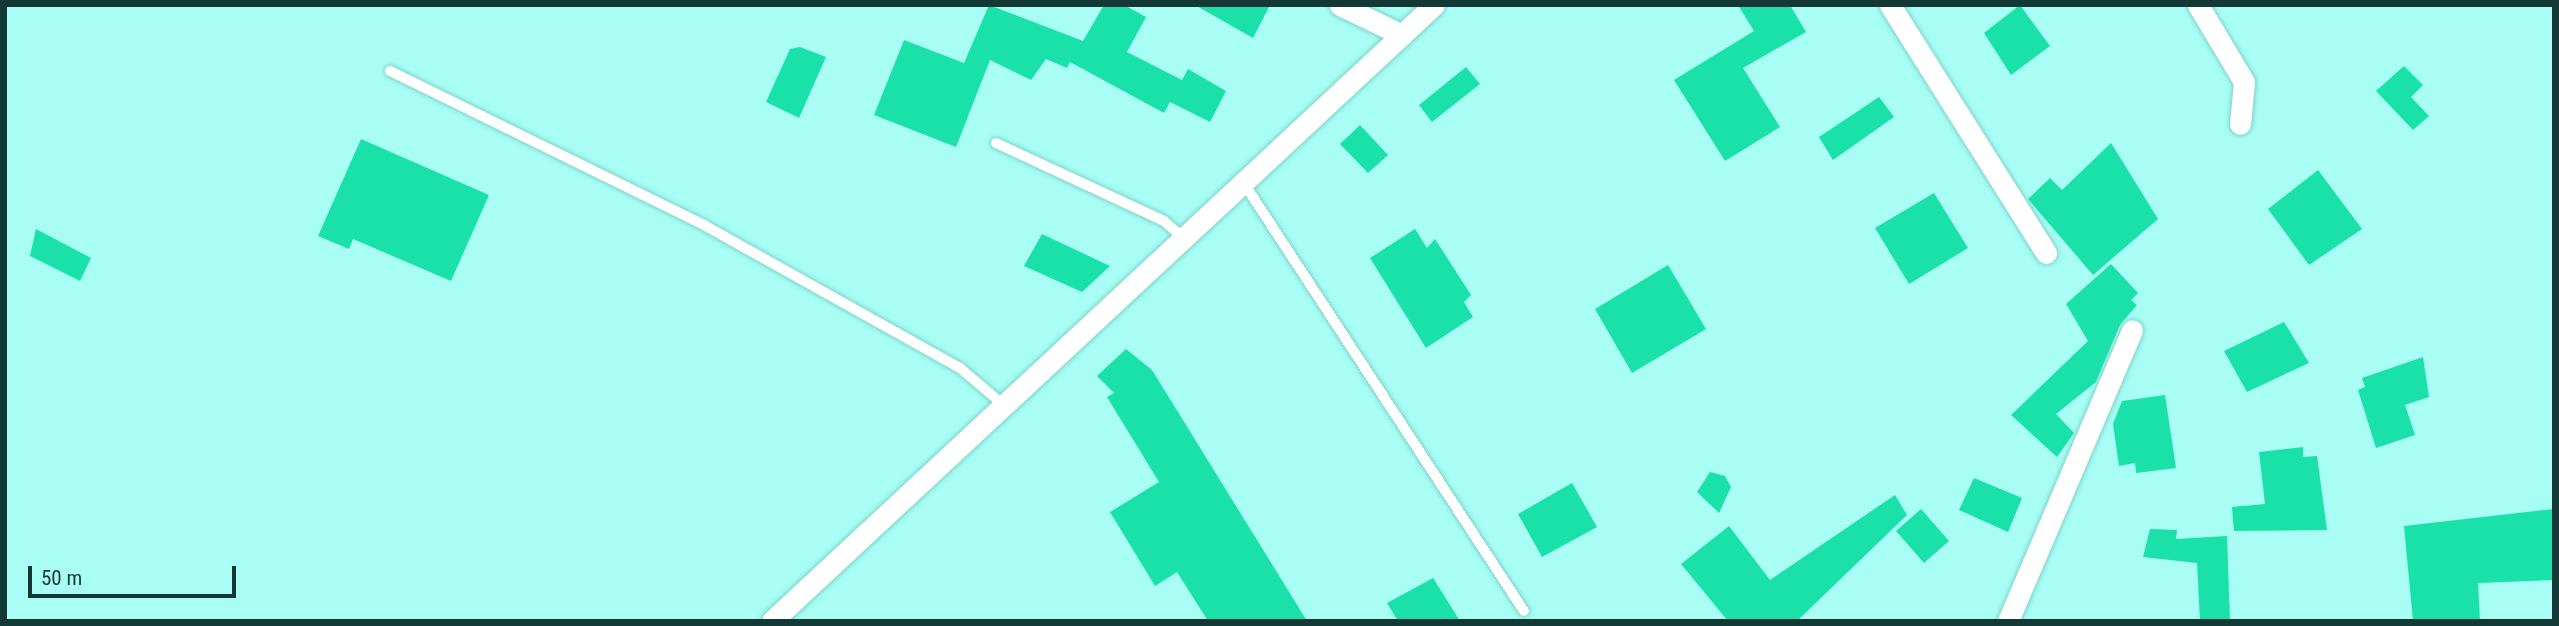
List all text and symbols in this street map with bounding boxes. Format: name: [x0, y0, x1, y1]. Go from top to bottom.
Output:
scale bar: [32, 552, 240, 596]
text: 50 m: [41, 566, 82, 590]

